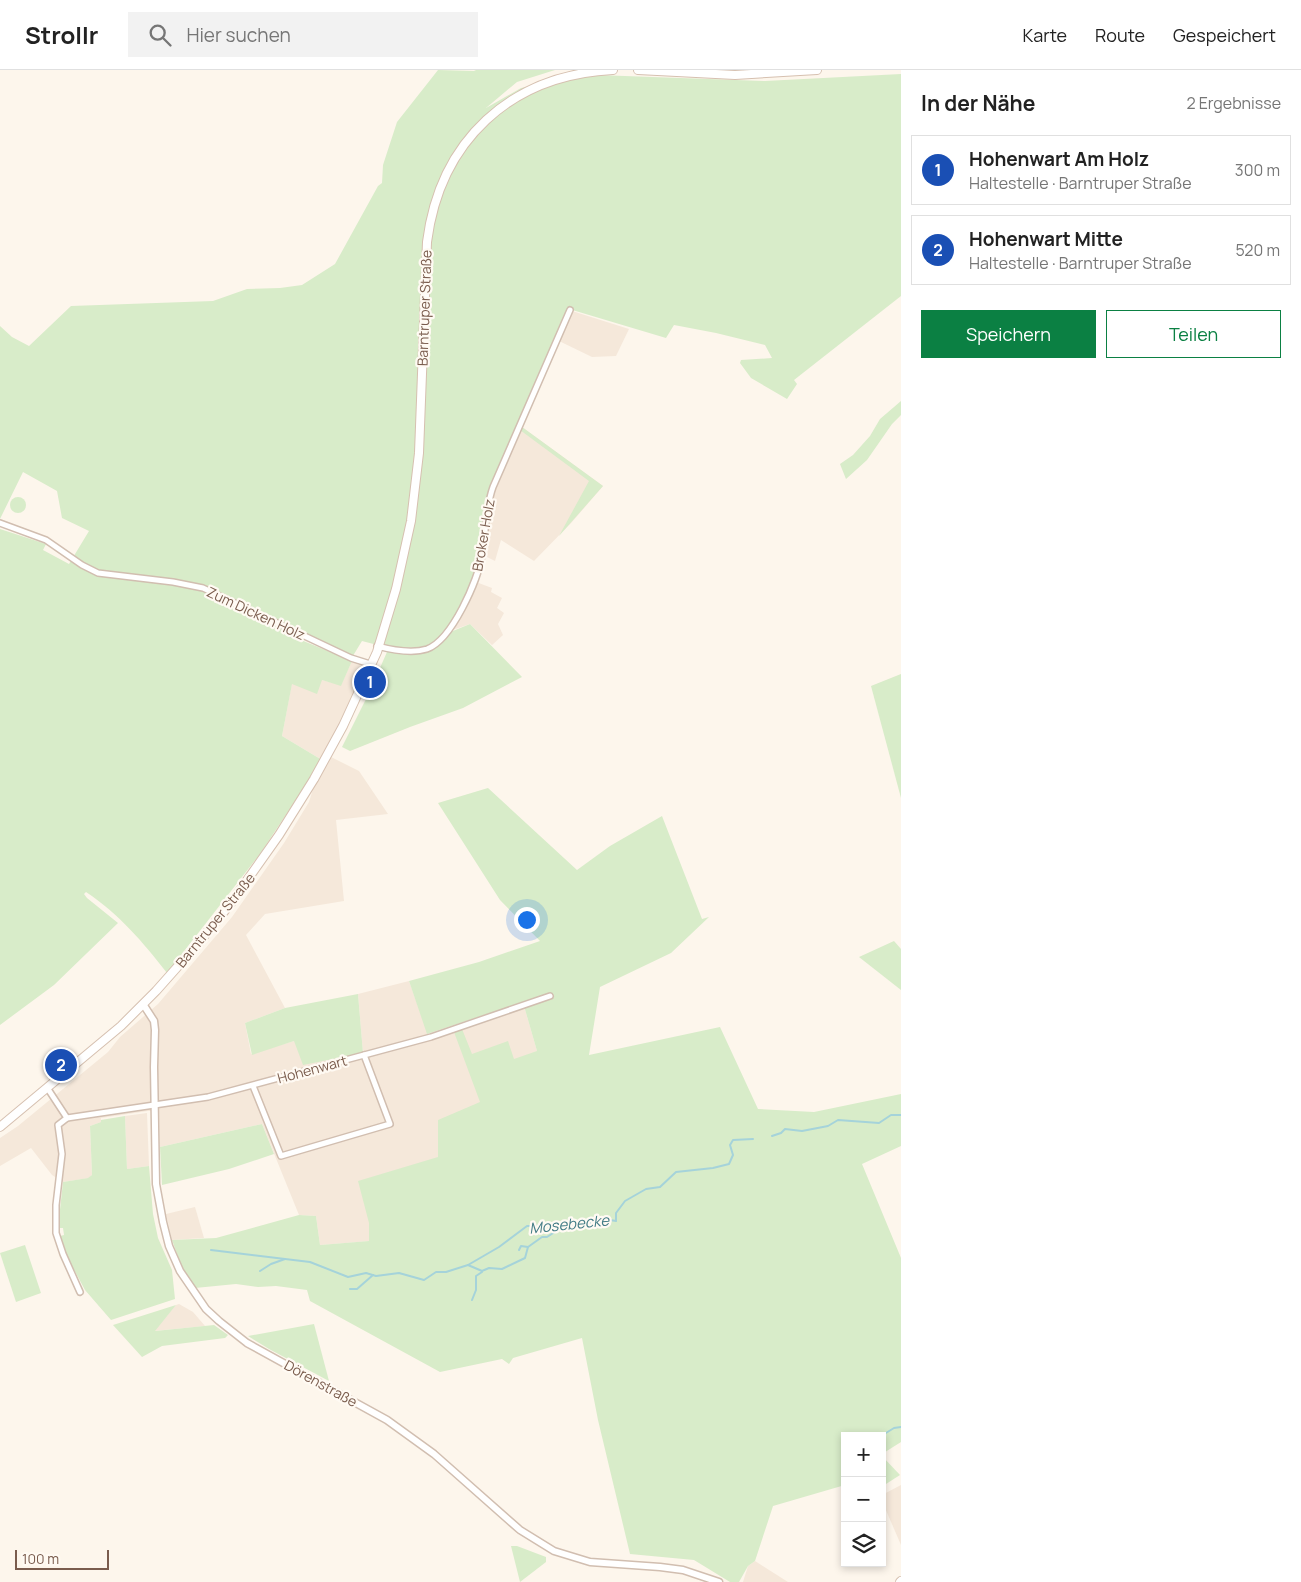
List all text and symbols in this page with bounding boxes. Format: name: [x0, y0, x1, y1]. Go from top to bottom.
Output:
search box: [128, 12, 478, 57]
text: Strollr: [25, 18, 98, 51]
icon: search: [146, 21, 174, 49]
text: Hier suchen: [186, 22, 291, 48]
text: Karte: [1022, 23, 1067, 47]
text: Route: [1095, 23, 1145, 47]
text: Gespeichert: [1173, 23, 1276, 47]
text: In der Nähe: [921, 89, 1035, 117]
text: 2 Ergebnisse: [1186, 92, 1281, 114]
text: Hohenwart Am Holz: [969, 146, 1149, 172]
text: 1: [934, 159, 942, 181]
text: 300 m: [1235, 159, 1280, 181]
text: Haltestelle · Barntruper Straße: [969, 172, 1192, 194]
text: Hohenwart Mitte: [969, 226, 1123, 252]
text: 2: [933, 239, 943, 261]
text: 520 m: [1236, 239, 1280, 261]
street label: Barntruper Straße: [412, 250, 436, 366]
text: Haltestelle · Barntruper Straße: [969, 252, 1192, 274]
button: Speichern: [921, 310, 1096, 358]
button: Teilen: [1106, 310, 1281, 358]
street label: Broker Holz: [467, 497, 499, 573]
street label: Zum Dicken Holz: [204, 582, 308, 644]
pin: 1: [354, 663, 386, 701]
street label: Barntruper Straße: [171, 869, 259, 971]
your location: [514, 907, 540, 933]
pin: 2: [45, 1046, 77, 1084]
street label: Hohenwart: [275, 1051, 349, 1087]
water label: Mosebecke: [528, 1209, 611, 1239]
street label: Dörenstraße: [281, 1355, 361, 1411]
map controls: [841, 1432, 886, 1567]
button: +: [841, 1432, 886, 1477]
button: −: [841, 1477, 886, 1522]
button: layers: [841, 1522, 886, 1567]
scale bar: [15, 1547, 109, 1570]
text: 100 m: [22, 1549, 59, 1568]

